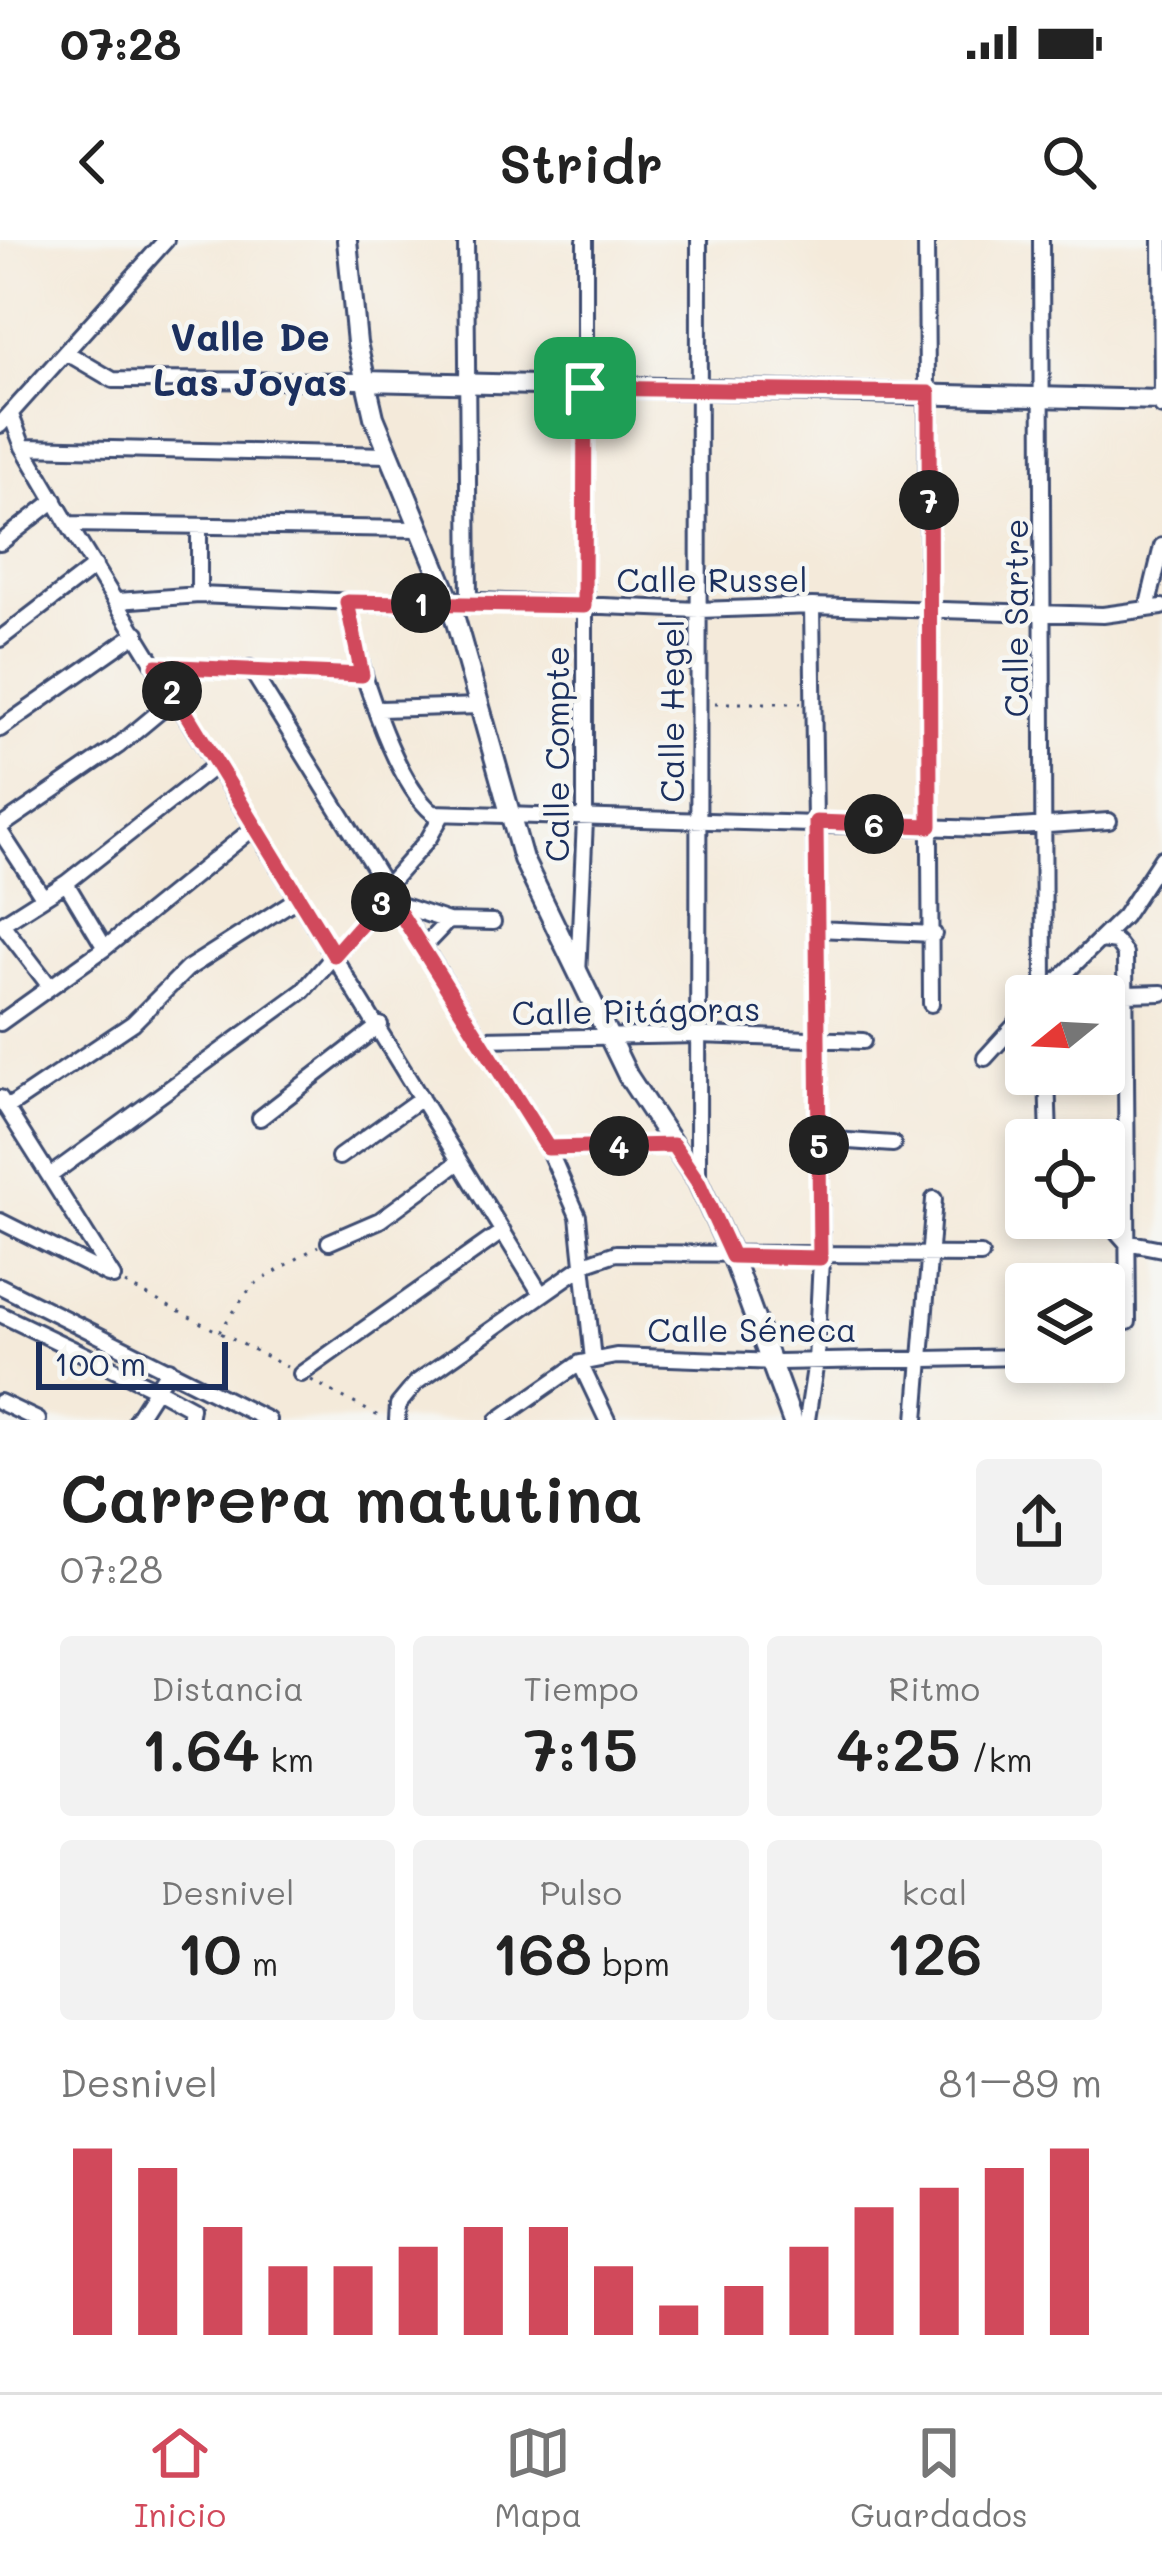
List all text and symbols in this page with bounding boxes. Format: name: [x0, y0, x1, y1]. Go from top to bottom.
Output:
text: 07:28: [60, 13, 181, 71]
text: Stridr: [499, 127, 663, 198]
icon: back: [60, 129, 126, 195]
icon: search: [1036, 129, 1102, 195]
district label: Valle De Las Joyas: [153, 310, 347, 406]
pin: [534, 337, 636, 439]
icon: arrive: [552, 355, 618, 421]
pin: 7: [899, 470, 959, 530]
text: 7: [920, 478, 938, 521]
street label: Calle Sartre: [993, 519, 1036, 717]
street label: Calle Russel: [616, 557, 808, 600]
pin: 1: [391, 573, 451, 633]
text: 1: [414, 581, 428, 624]
street label: Calle Hegel: [649, 619, 692, 803]
street label: Calle Compte: [534, 646, 577, 862]
pin: 2: [142, 661, 202, 721]
text: 2: [163, 669, 181, 712]
pin: 6: [844, 794, 904, 854]
text: 6: [864, 802, 884, 845]
pin: 3: [351, 872, 411, 932]
text: 3: [371, 880, 391, 923]
north arrow: [1005, 975, 1125, 1095]
map controls: [1005, 975, 1125, 1383]
street label: Calle Pitágoras: [511, 986, 761, 1033]
pin: 5: [789, 1115, 849, 1175]
pin: 4: [589, 1116, 649, 1176]
button: locate: [1005, 1119, 1125, 1239]
text: 5: [809, 1123, 829, 1166]
text: 4: [609, 1124, 629, 1167]
button: layers: [1005, 1263, 1125, 1383]
street label: Calle Séneca: [647, 1307, 857, 1350]
scale bar: [36, 1336, 228, 1389]
text: 100 m: [54, 1341, 146, 1384]
text: Carrera matutina: [60, 1454, 643, 1540]
button: share: [976, 1459, 1102, 1585]
text: 07:28: [60, 1542, 163, 1593]
text: Distancia: [152, 1666, 304, 1709]
text: Tiempo: [523, 1666, 639, 1709]
text: Ritmo: [889, 1666, 980, 1709]
text: 1.64: [141, 1709, 260, 1787]
text: 7:15: [524, 1709, 638, 1787]
text: 4:25: [836, 1709, 961, 1787]
text: km: [260, 1737, 314, 1780]
text: /km: [961, 1737, 1032, 1780]
text: Desnivel: [161, 1870, 295, 1913]
text: Pulso: [540, 1870, 622, 1913]
text: kcal: [901, 1870, 967, 1913]
text: 10: [177, 1913, 242, 1991]
text: 168: [492, 1913, 592, 1991]
text: 126: [886, 1913, 983, 1991]
text: m: [242, 1941, 278, 1984]
text: bpm: [592, 1941, 670, 1984]
text: Desnivel: [60, 2056, 218, 2107]
text: 81–89 m: [939, 2056, 1102, 2107]
tab: Inicio: [134, 2420, 226, 2535]
tab: Mapa: [494, 2420, 582, 2535]
tab: Guardados: [850, 2420, 1028, 2535]

